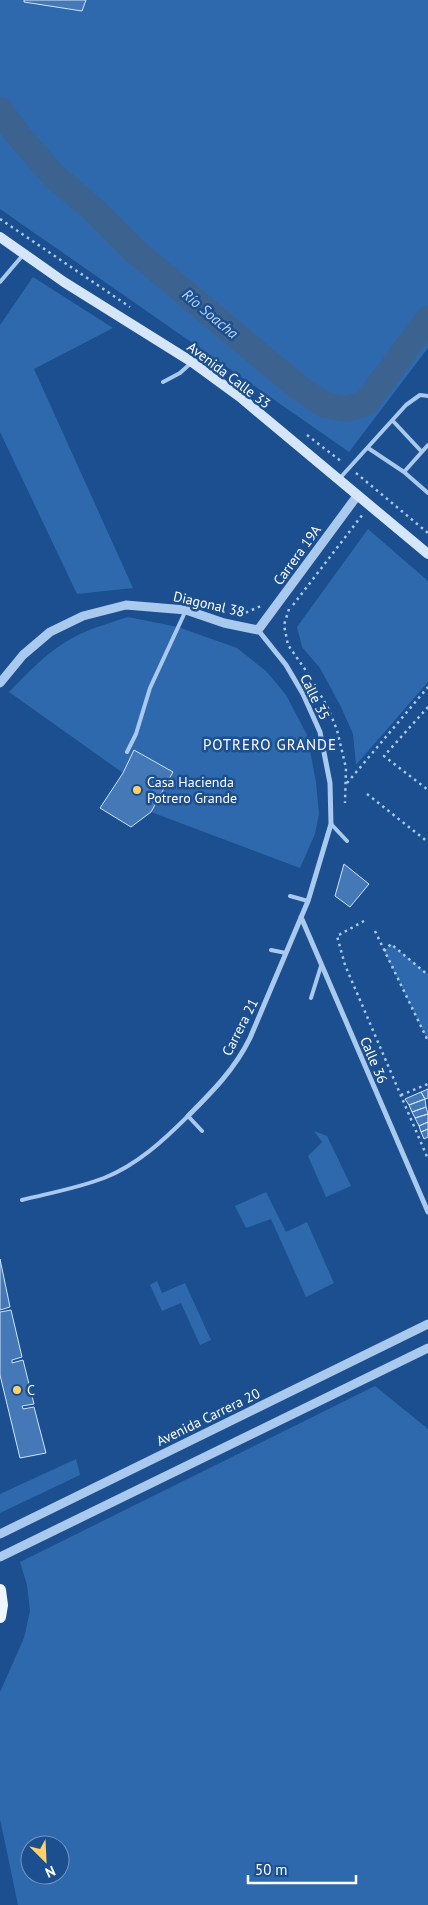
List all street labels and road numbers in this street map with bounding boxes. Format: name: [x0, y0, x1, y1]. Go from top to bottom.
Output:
street label: Avenida Calle 33: [184, 338, 274, 412]
street label: Carrera 19A: [269, 521, 325, 589]
street label: Diagonal 38: [172, 587, 246, 621]
street label: Calle 35: [296, 671, 334, 723]
street label: Carrera 21: [218, 995, 262, 1059]
street label: Calle 36: [356, 1034, 392, 1086]
street label: Avenida Carrera 20: [153, 1384, 263, 1450]

